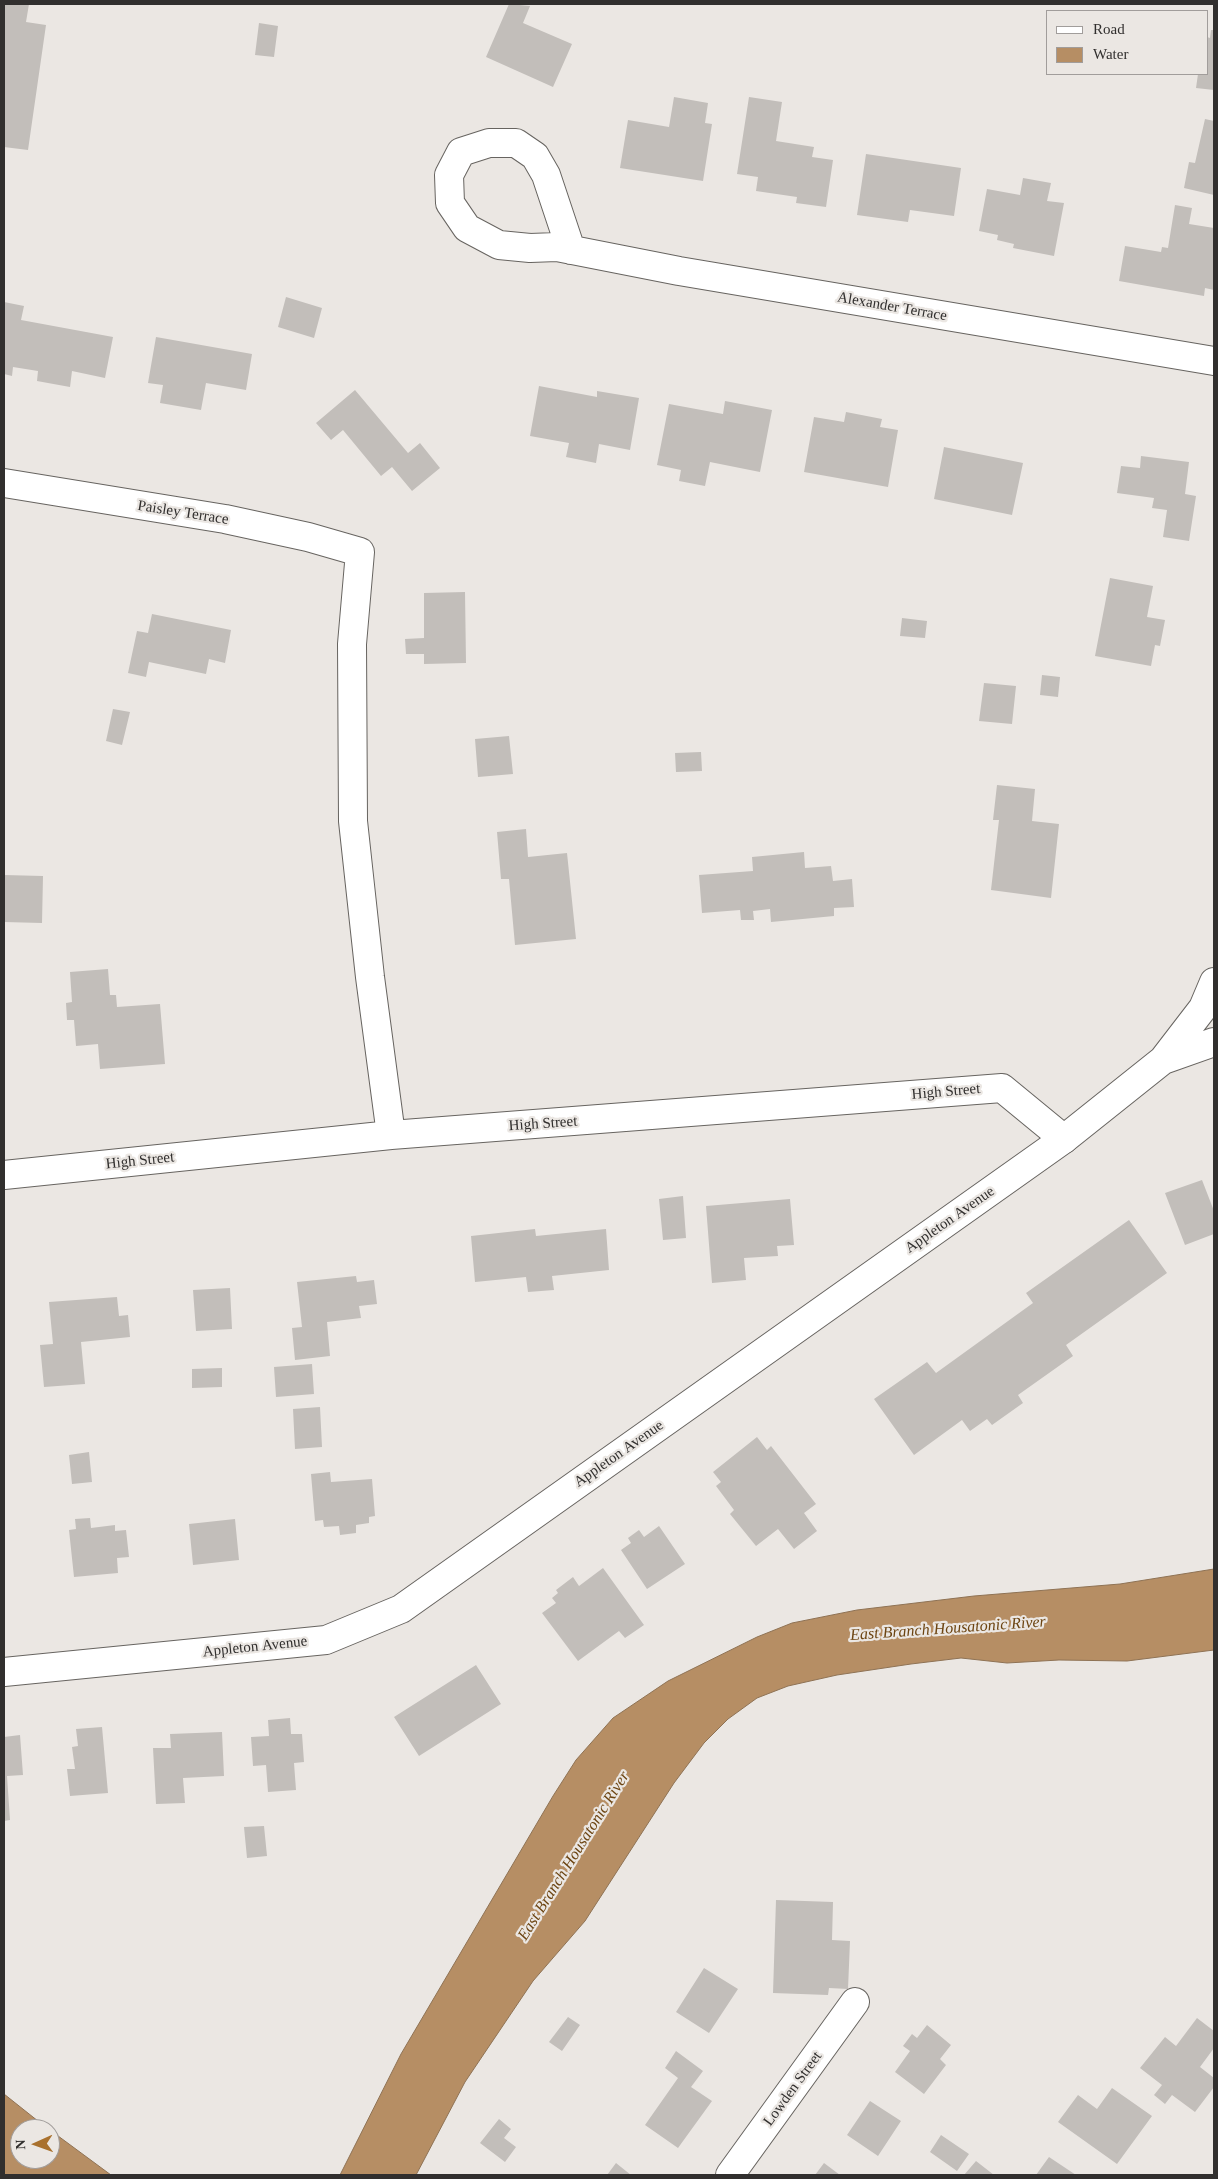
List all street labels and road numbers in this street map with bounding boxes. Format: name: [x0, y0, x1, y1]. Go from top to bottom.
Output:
street label: Alexander Terrace: [836, 289, 948, 325]
street label: Paisley Terrace: [136, 497, 230, 529]
street label: High Street: [911, 1080, 981, 1104]
street label: High Street: [508, 1113, 578, 1135]
street label: High Street: [105, 1148, 175, 1174]
street label: Appleton Avenue: [902, 1182, 998, 1258]
street label: Appleton Avenue: [571, 1416, 667, 1492]
street label: Appleton Avenue: [202, 1633, 308, 1661]
street label: Lowden Street: [760, 2048, 826, 2130]

